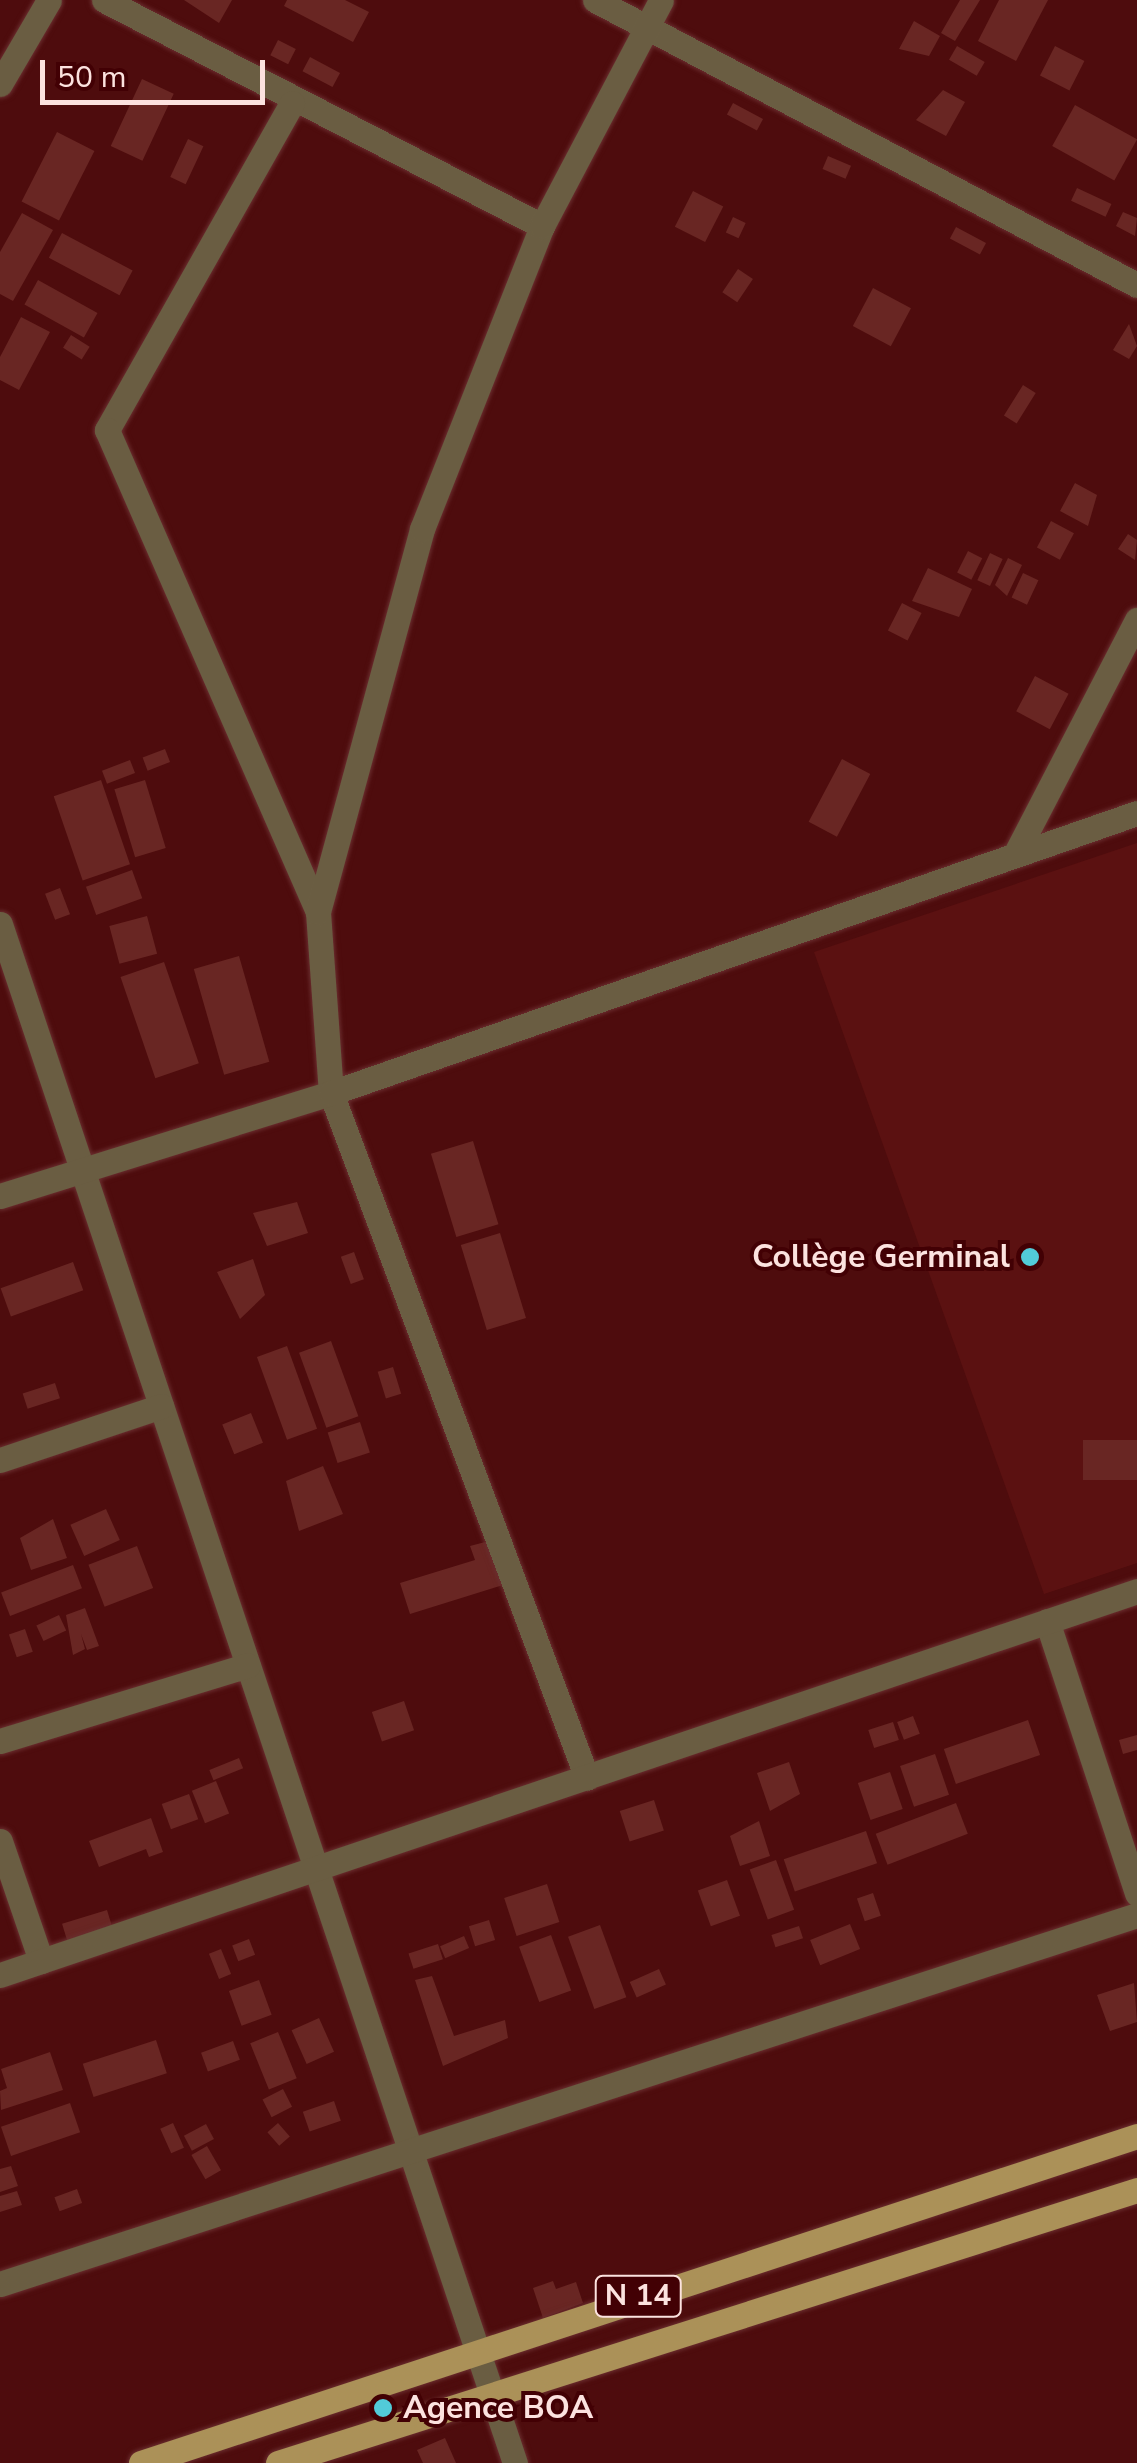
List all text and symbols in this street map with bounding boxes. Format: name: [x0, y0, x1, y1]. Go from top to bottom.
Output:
scale bar: [45, 40, 270, 102]
text: 50 m: [57, 57, 126, 98]
place label: Collège Germinal: [752, 1238, 1010, 1276]
marker: Collège Germinal: [1019, 1246, 1041, 1268]
road number: N 14: [593, 2271, 683, 2321]
place label: Agence BOA: [403, 2389, 593, 2427]
marker: Agence BOA: [372, 2397, 394, 2419]

